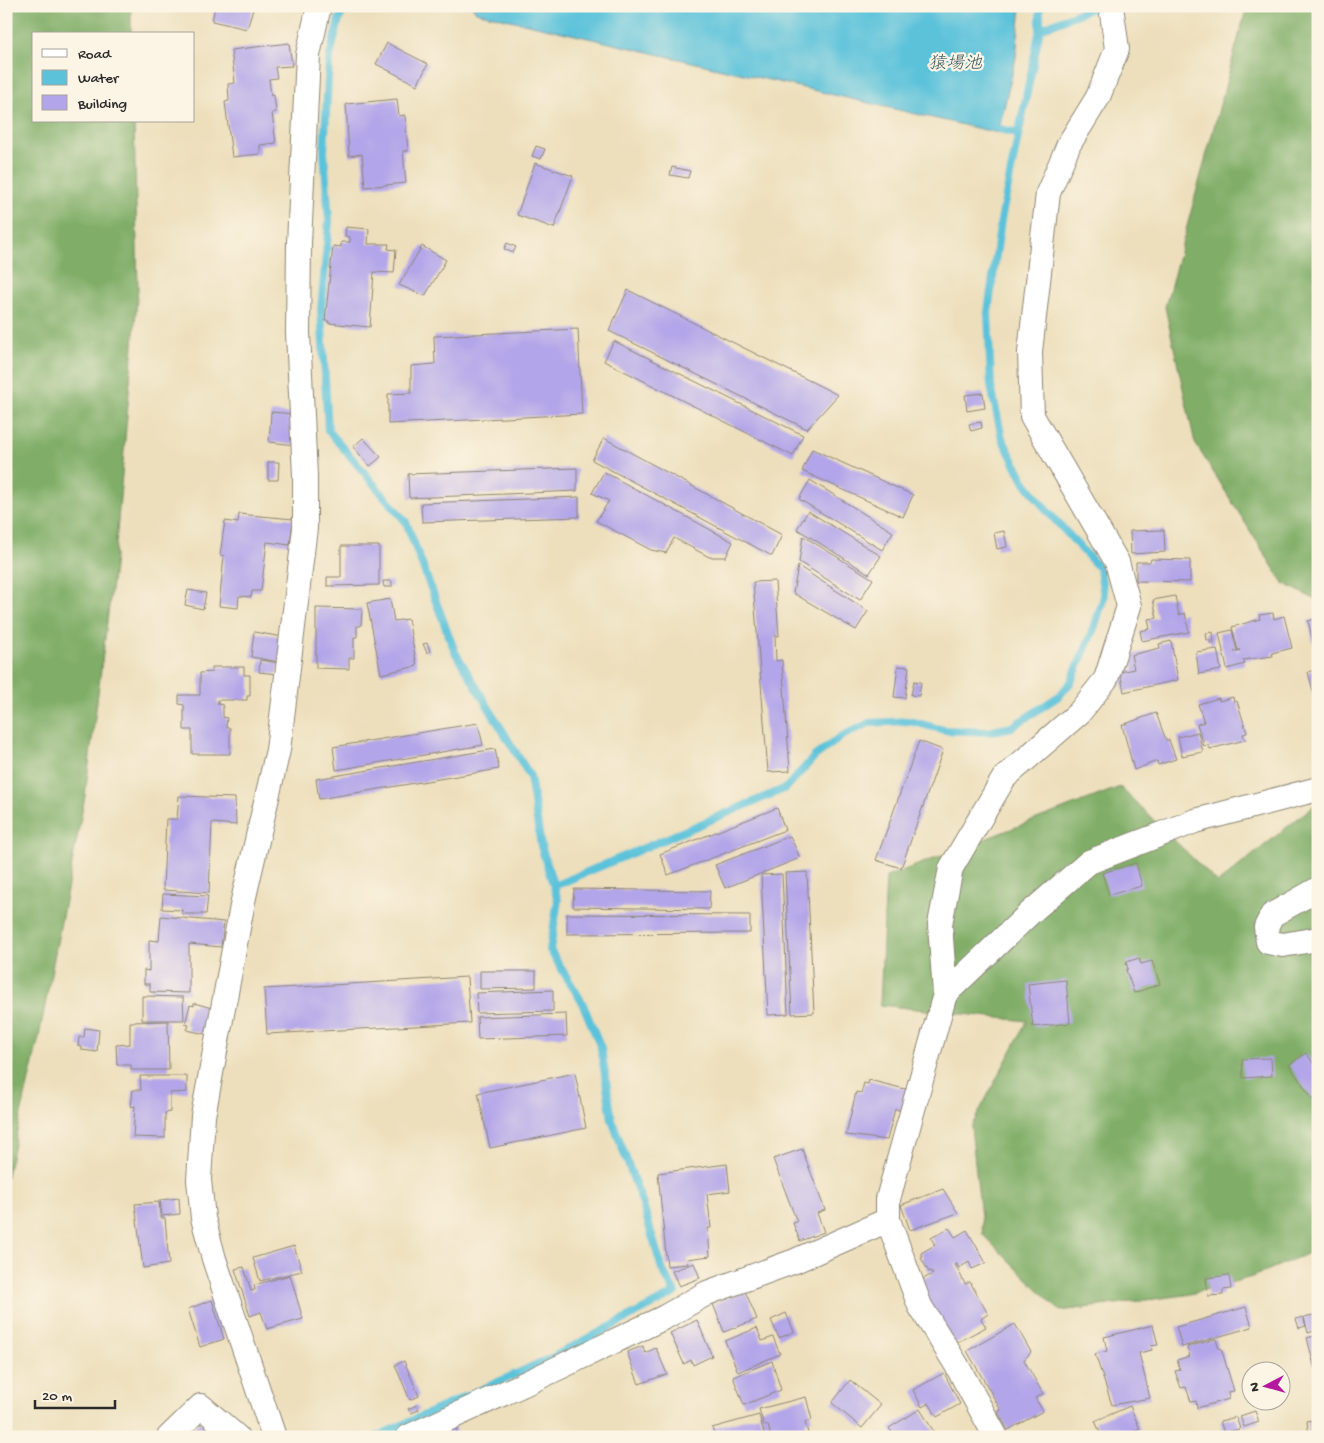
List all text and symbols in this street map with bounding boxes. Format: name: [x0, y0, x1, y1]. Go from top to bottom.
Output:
legend: [32, 32, 195, 122]
text: Road: [78, 46, 112, 64]
water label: 猿場池: [928, 53, 983, 75]
text: Water: [78, 70, 120, 88]
text: Building: [77, 96, 127, 114]
north arrow: [1242, 1360, 1292, 1410]
scale bar: [35, 1378, 115, 1410]
text: N: [1247, 1382, 1264, 1393]
text: 20 m: [42, 1388, 72, 1406]

